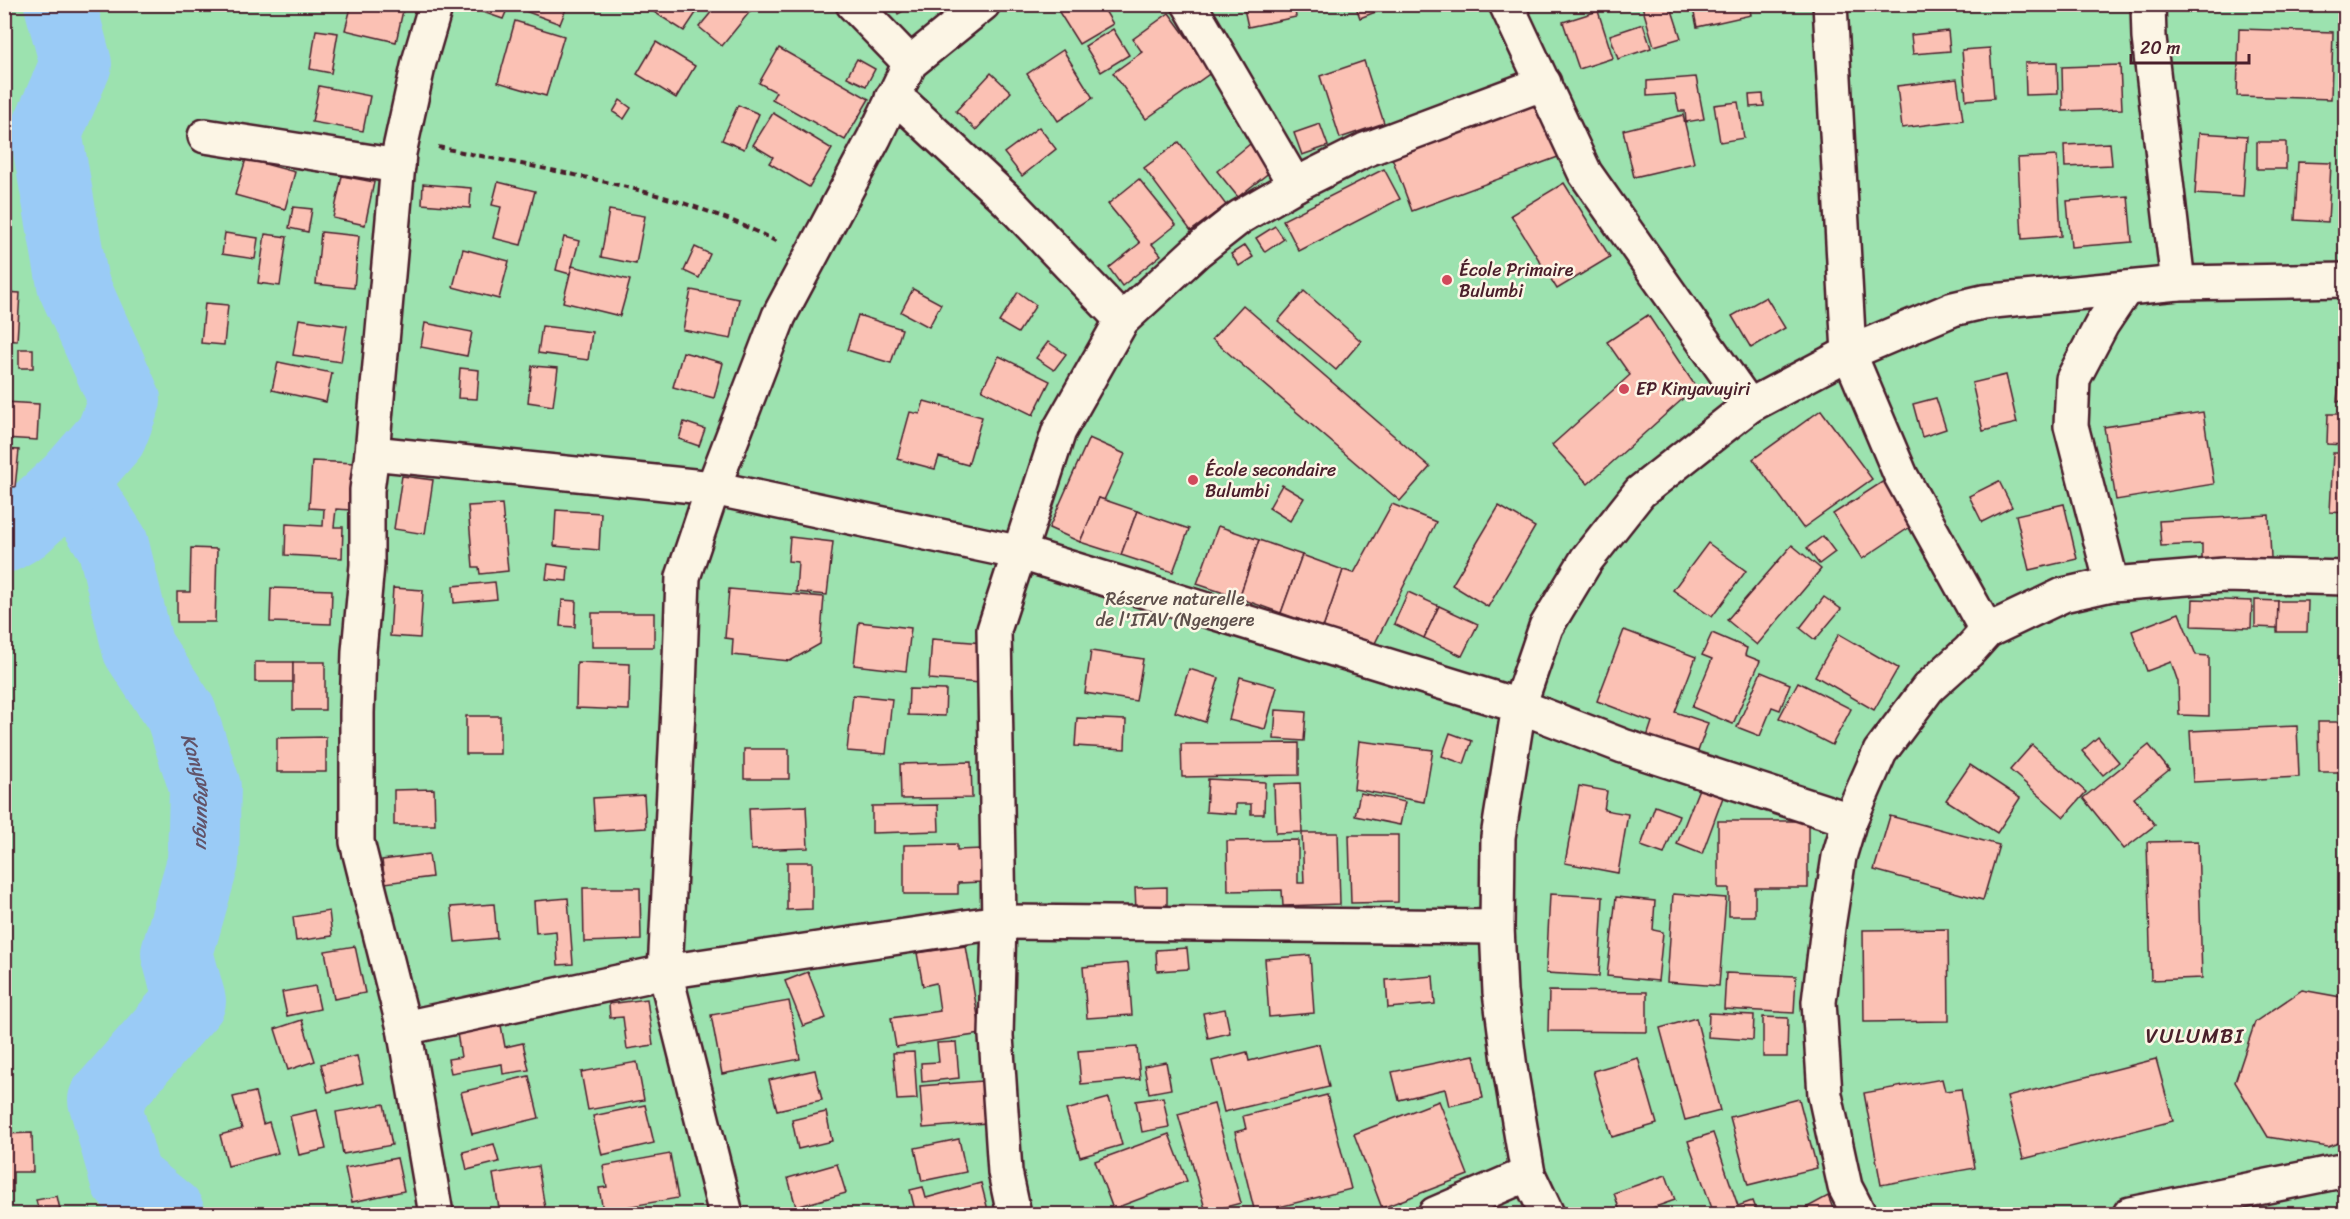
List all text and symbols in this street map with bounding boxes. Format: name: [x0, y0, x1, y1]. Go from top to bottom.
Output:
scale bar: [2131, 27, 2250, 65]
text: 20 m: [2140, 32, 2180, 64]
place label: École Primaire Bulumbi: [1459, 254, 1574, 307]
marker: École Primaire Bulumbi: [1440, 273, 1454, 287]
place label: EP Kinyavuyiri: [1636, 373, 1751, 405]
marker: EP Kinyavuyiri: [1617, 382, 1631, 396]
place label: École secondaire Bulumbi: [1205, 454, 1336, 507]
marker: École secondaire Bulumbi: [1186, 473, 1200, 487]
park label: Réserve naturelle de l'ITAV (Ngengere: [1096, 583, 1255, 636]
water label: Kanyangungu: [170, 728, 222, 850]
district label: VULUMBI: [2145, 1017, 2245, 1055]

